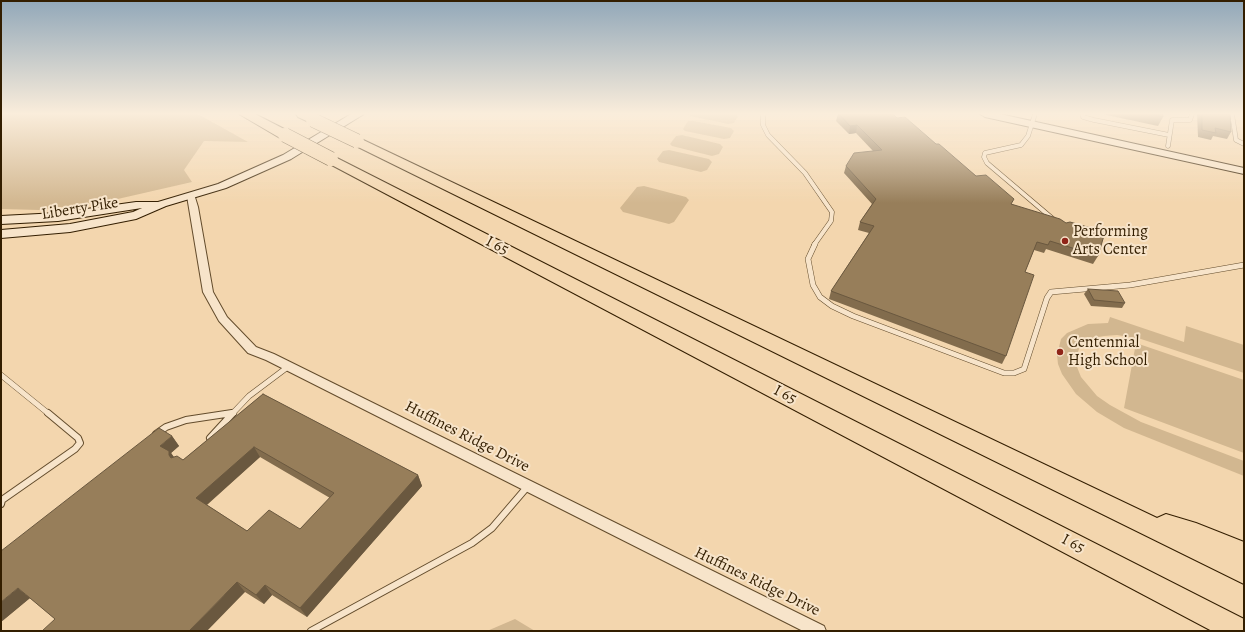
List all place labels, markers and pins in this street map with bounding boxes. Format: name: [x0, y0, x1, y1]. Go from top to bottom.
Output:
place label: Performing Arts Center: [1073, 222, 1148, 260]
marker: Performing Arts Center: [1060, 236, 1070, 246]
place label: Centennial High School: [1068, 333, 1147, 371]
marker: Centennial High School: [1055, 347, 1065, 357]

